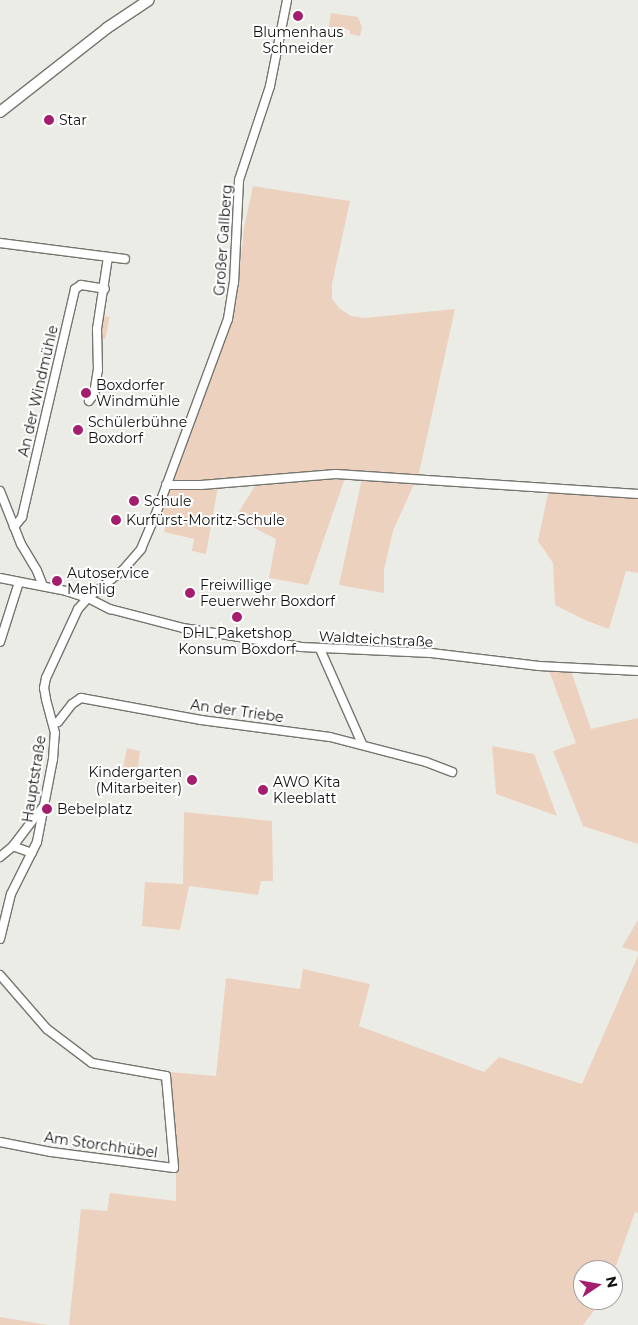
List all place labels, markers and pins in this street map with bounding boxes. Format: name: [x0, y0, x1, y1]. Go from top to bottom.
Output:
marker: Blumenhaus Schneider: [292, 10, 304, 22]
place label: Blumenhaus Schneider: [253, 24, 343, 56]
place label: Star: [59, 112, 87, 128]
marker: Star: [43, 114, 55, 126]
place label: Boxdorfer Windmühle: [96, 377, 180, 410]
marker: Boxdorfer Windmühle: [80, 387, 92, 399]
place label: Schülerbühne Boxdorf: [88, 414, 187, 447]
marker: Schülerbühne Boxdorf: [72, 424, 84, 436]
place label: Schule: [144, 493, 191, 509]
marker: Schule: [128, 495, 140, 507]
place label: Kurfürst-Moritz-Schule: [126, 512, 285, 528]
marker: Kurfürst-Moritz-Schule: [110, 514, 122, 526]
place label: Autoservice Mehlig: [67, 565, 149, 598]
marker: Autoservice Mehlig: [51, 575, 63, 587]
place label: Freiwillige Feuerwehr Boxdorf: [200, 577, 335, 610]
marker: Freiwillige Feuerwehr Boxdorf: [184, 587, 196, 599]
marker: DHL Paketshop Konsum Boxdorf: [231, 611, 243, 623]
place label: DHL Paketshop Konsum Boxdorf: [178, 625, 296, 658]
place label: Kindergarten (Mitarbeiter): [88, 764, 182, 796]
marker: Kindergarten (Mitarbeiter): [186, 774, 198, 786]
place label: AWO Kita Kleeblatt: [273, 774, 340, 806]
marker: AWO Kita Kleeblatt: [257, 784, 269, 796]
place label: Bebelplatz: [57, 801, 132, 817]
marker: Bebelplatz: [41, 803, 53, 815]

